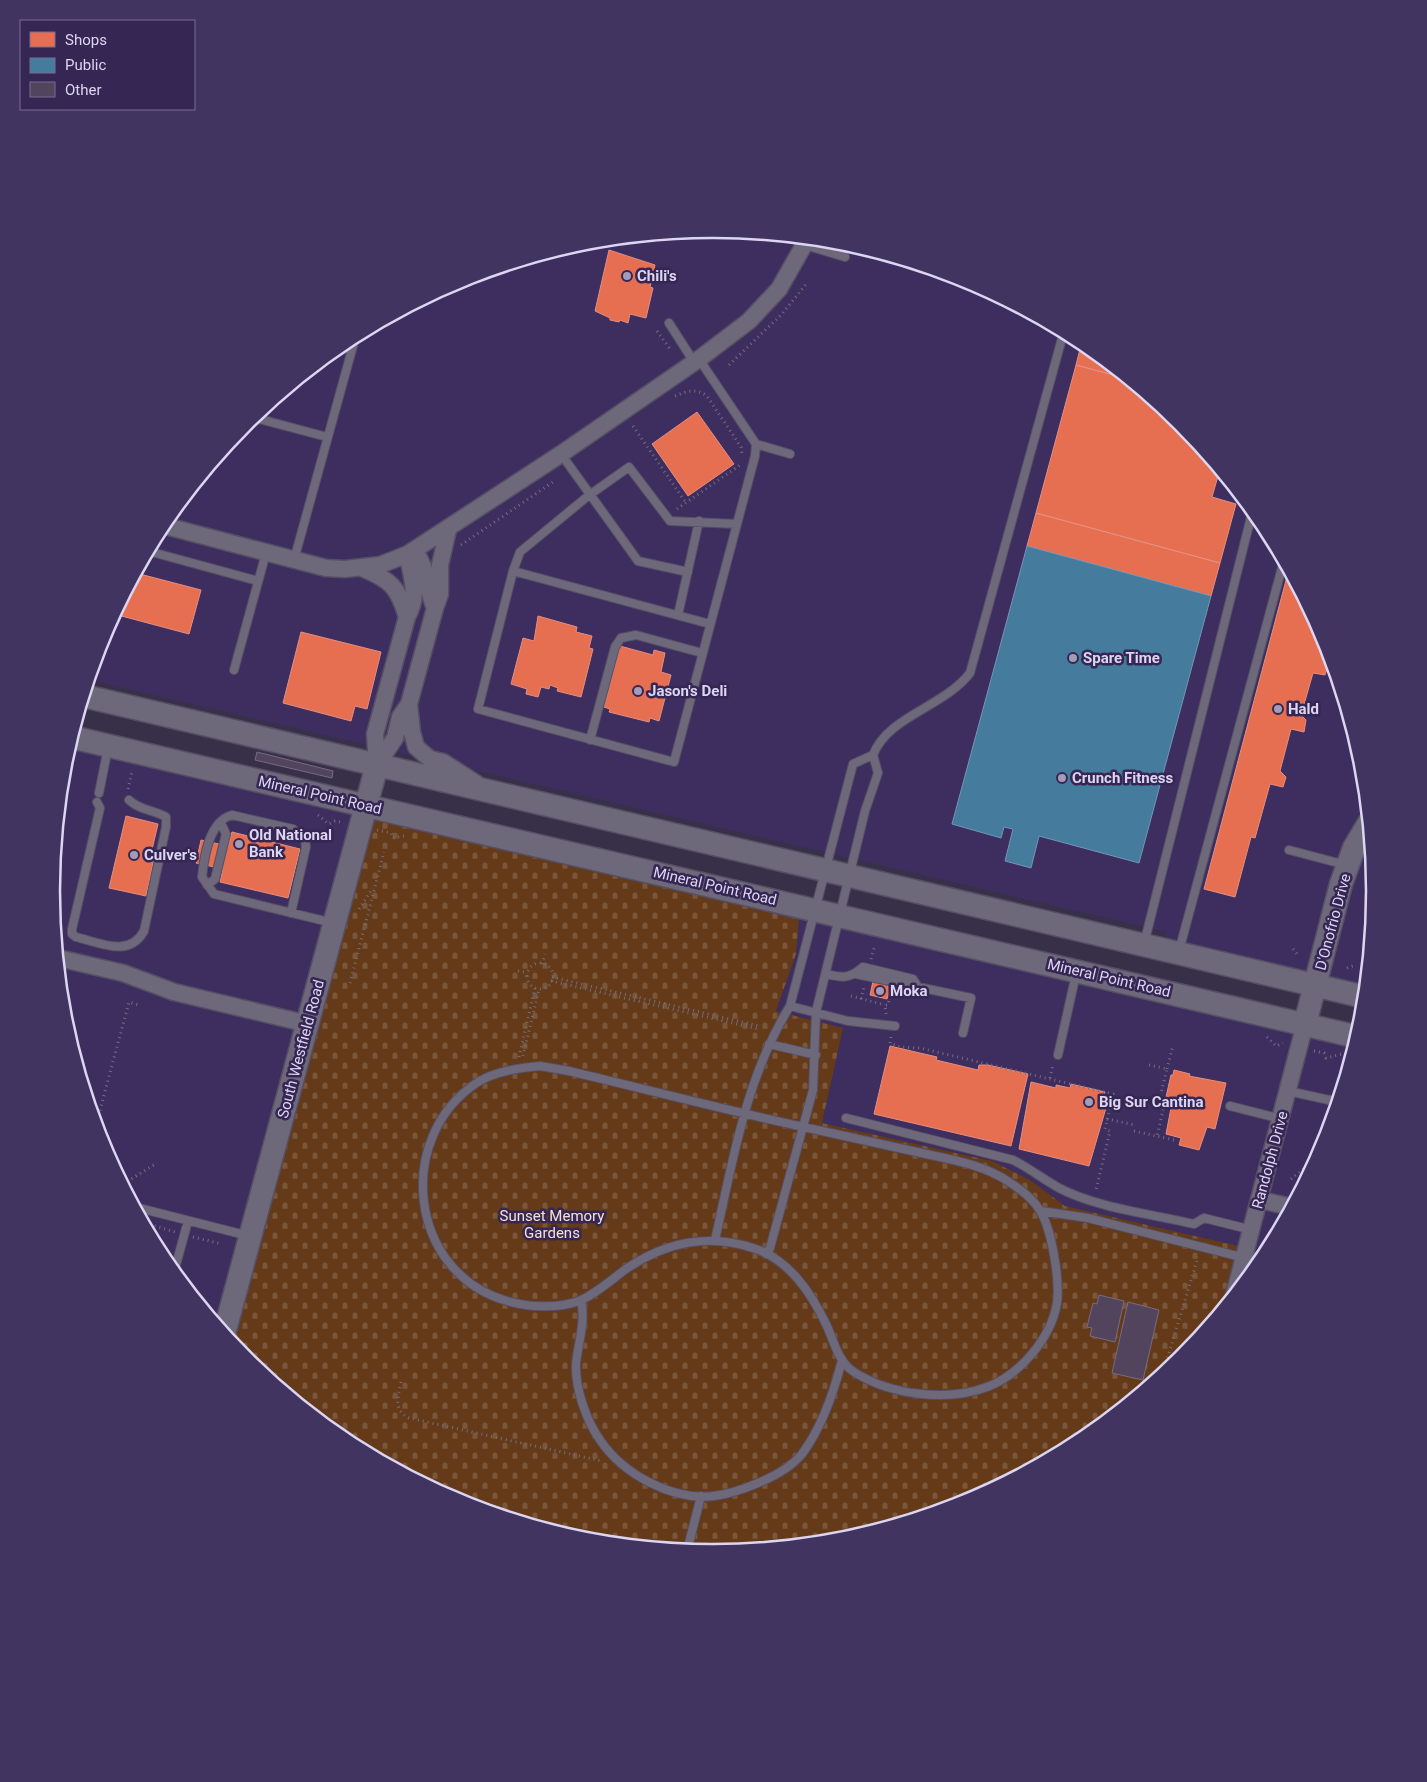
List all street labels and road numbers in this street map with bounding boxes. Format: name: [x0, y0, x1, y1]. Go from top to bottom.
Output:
street label: Mineral Point Road: [256, 772, 384, 818]
street label: Mineral Point Road: [651, 863, 779, 909]
street label: D'Onofrio Drive: [1311, 872, 1355, 972]
street label: Mineral Point Road: [1045, 955, 1173, 1001]
street label: South Westfield Road: [274, 978, 328, 1120]
street label: Randolph Drive: [1248, 1109, 1292, 1211]

